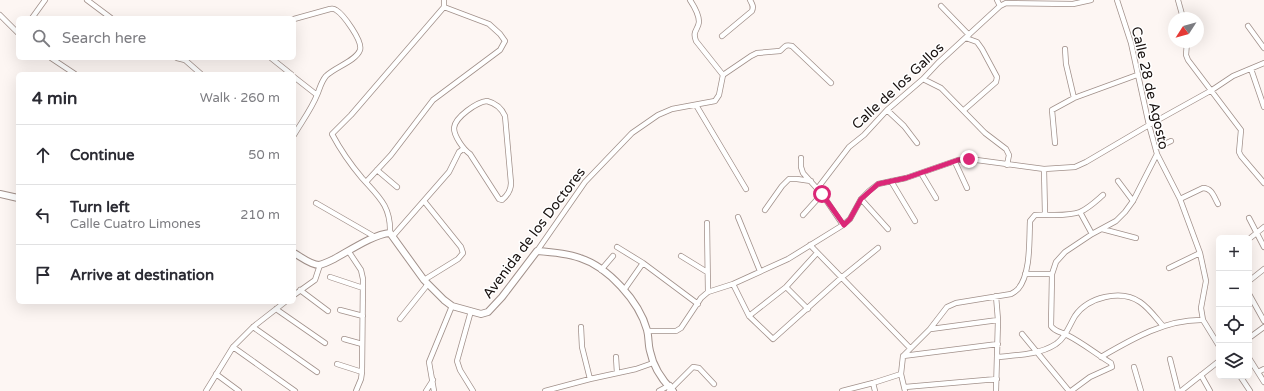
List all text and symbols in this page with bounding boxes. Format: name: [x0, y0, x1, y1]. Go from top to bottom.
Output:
north arrow: [1168, 12, 1204, 48]
search box: [16, 16, 296, 60]
street label: Calle 28 de Agosto: [1128, 25, 1172, 151]
icon: search: [30, 27, 52, 49]
text: Search here: [62, 29, 146, 47]
street label: Calle de los Gallos: [848, 39, 948, 133]
text: 4 min: [32, 88, 77, 109]
text: Walk · 260 m: [200, 90, 280, 106]
icon: ahead: [32, 144, 54, 166]
text: Continue: [70, 146, 134, 164]
text: 50 m: [248, 147, 280, 163]
route end: [960, 150, 978, 168]
street label: Avenida de los Doctores: [479, 164, 589, 302]
route start: [813, 185, 831, 203]
text: Turn left: [70, 198, 130, 216]
icon: left: [32, 204, 54, 226]
text: 210 m: [240, 207, 280, 223]
text: Calle Cuatro Limones: [70, 216, 201, 232]
map controls: [1216, 235, 1252, 379]
button: +: [1216, 235, 1252, 271]
icon: arrive: [32, 264, 54, 286]
text: Arrive at destination: [70, 266, 214, 284]
button: −: [1216, 271, 1252, 307]
button: locate: [1216, 307, 1252, 343]
button: layers: [1216, 343, 1252, 379]

